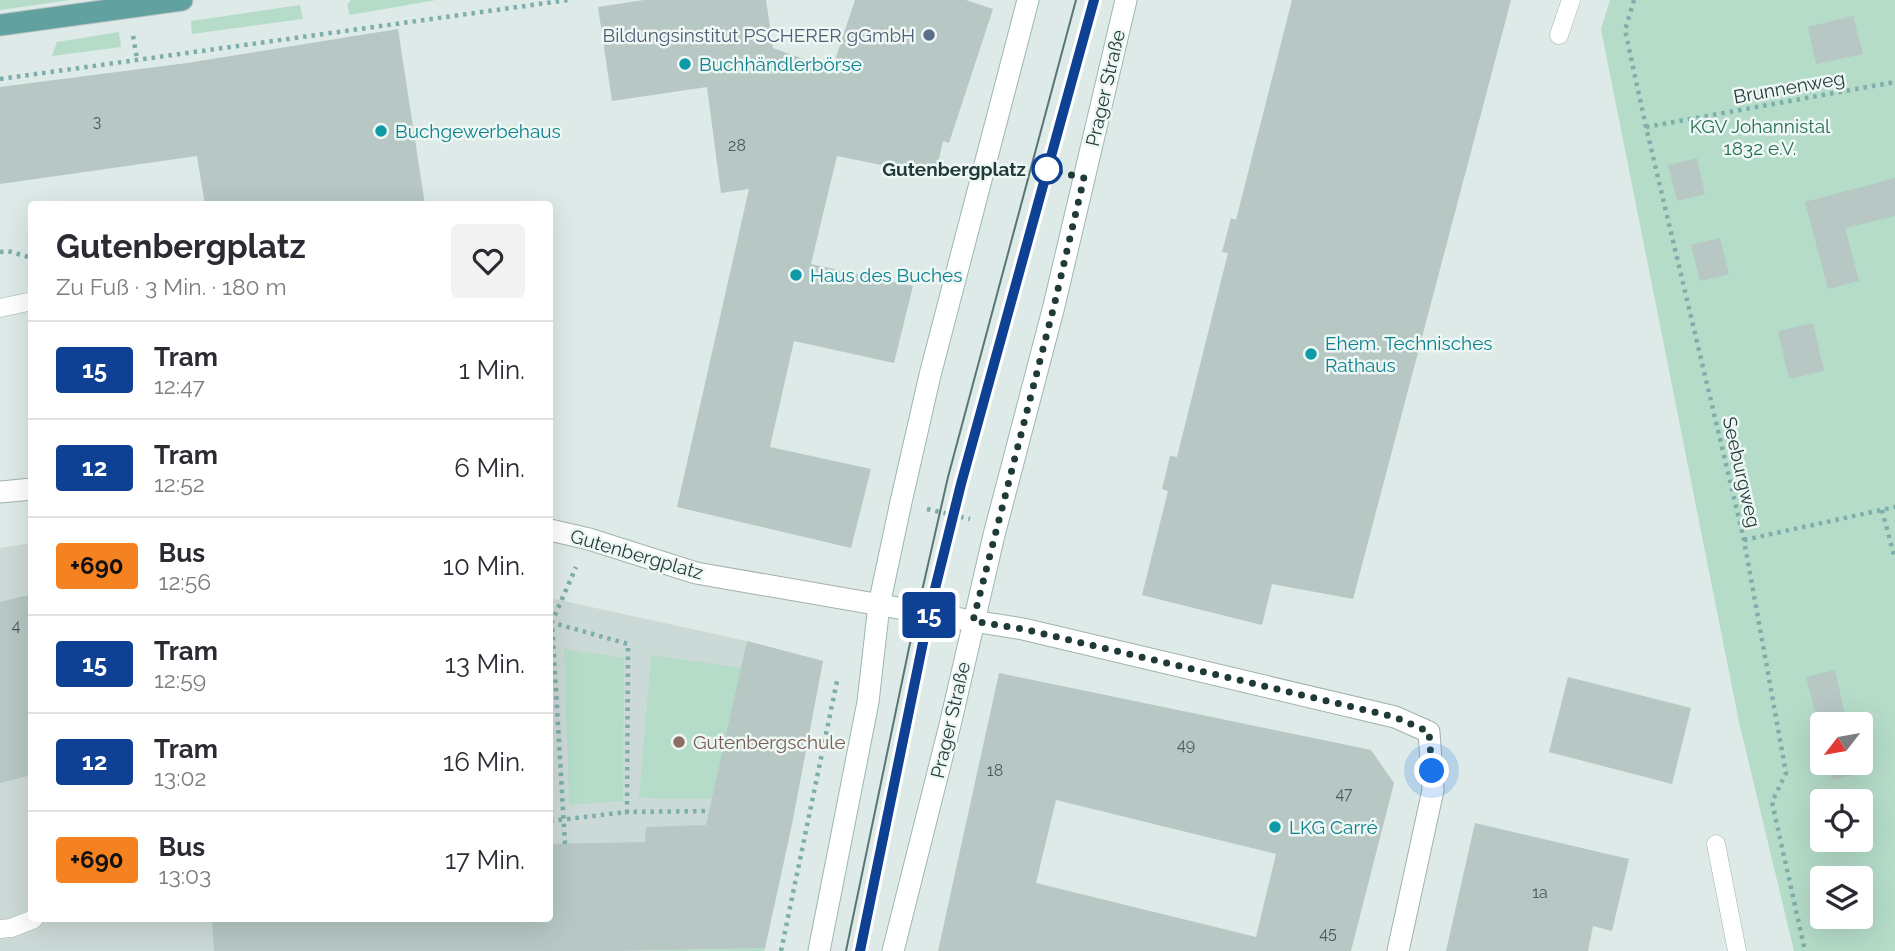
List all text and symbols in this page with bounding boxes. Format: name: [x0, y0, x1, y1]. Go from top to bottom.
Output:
place label: Bildungsinstitut PSCHERER gGmbH: [603, 24, 915, 46]
marker: Bildungsinstitut PSCHERER gGmbH: [921, 27, 937, 43]
street label: Prager Straße: [1081, 27, 1129, 149]
place label: Buchhändlerbörse: [699, 53, 862, 75]
marker: Buchhändlerbörse: [677, 56, 693, 72]
street label: Brunnenweg: [1732, 66, 1846, 108]
house number: 3: [93, 112, 101, 131]
park label: KGV Johannistal 1832 e.V.: [1690, 115, 1831, 159]
place label: Buchgewerbehaus: [395, 120, 561, 142]
marker: Buchgewerbehaus: [373, 123, 389, 139]
house number: 28: [728, 136, 746, 155]
marker: Gutenbergplatz: [1032, 154, 1062, 184]
place label: Gutenbergplatz: [882, 158, 1026, 180]
button: heart: [451, 224, 525, 298]
text: Gutenbergplatz: [56, 227, 306, 266]
place label: Haus des Buches: [810, 264, 962, 286]
marker: Haus des Buches: [788, 267, 804, 283]
text: Zu Fuß · 3 Min. · 180 m: [56, 273, 287, 300]
place label: Ehem. Technisches Rathaus: [1325, 332, 1493, 376]
text: Tram: [154, 342, 218, 372]
marker: Ehem. Technisches Rathaus: [1303, 346, 1319, 362]
text: 15: [82, 355, 107, 384]
text: 1 Min.: [459, 355, 525, 385]
text: 12:47: [154, 372, 205, 399]
street label: Seeburgweg: [1719, 414, 1765, 530]
text: Tram: [154, 440, 218, 470]
text: 12: [82, 453, 107, 482]
text: 6 Min.: [454, 453, 525, 483]
text: 12:52: [154, 470, 205, 497]
street label: Gutenbergplatz: [568, 525, 706, 583]
text: Bus: [159, 538, 205, 568]
text: +690: [70, 551, 124, 580]
text: 10 Min.: [443, 551, 525, 581]
text: 12:56: [159, 568, 211, 595]
line badge: 15: [898, 592, 960, 638]
text: 15: [916, 600, 942, 629]
house number: 4: [12, 616, 21, 635]
text: Tram: [154, 636, 218, 666]
text: 15: [82, 649, 107, 678]
text: 13 Min.: [445, 649, 525, 679]
street label: Prager Straße: [926, 659, 974, 781]
text: 12:59: [154, 666, 206, 693]
north arrow: [1810, 712, 1872, 775]
map controls: [1810, 712, 1873, 929]
place label: Gutenbergschule: [693, 731, 846, 753]
text: Tram: [154, 734, 218, 764]
marker: Gutenbergschule: [671, 734, 687, 750]
house number: 49: [1177, 735, 1195, 754]
text: 12: [82, 747, 107, 776]
text: 16 Min.: [443, 747, 525, 777]
your location: [1414, 753, 1449, 788]
house number: 18: [987, 761, 1003, 780]
text: 13:02: [154, 764, 207, 791]
house number: 47: [1335, 784, 1353, 803]
button: locate: [1810, 789, 1873, 852]
place label: LKG Carré: [1289, 816, 1378, 838]
marker: LKG Carré: [1267, 819, 1283, 835]
text: Bus: [159, 832, 205, 862]
text: +690: [70, 845, 124, 874]
text: 17 Min.: [445, 845, 525, 875]
text: 13:03: [159, 862, 211, 889]
button: layers: [1810, 866, 1873, 929]
house number: 1a: [1532, 883, 1548, 902]
house number: 45: [1319, 924, 1337, 943]

